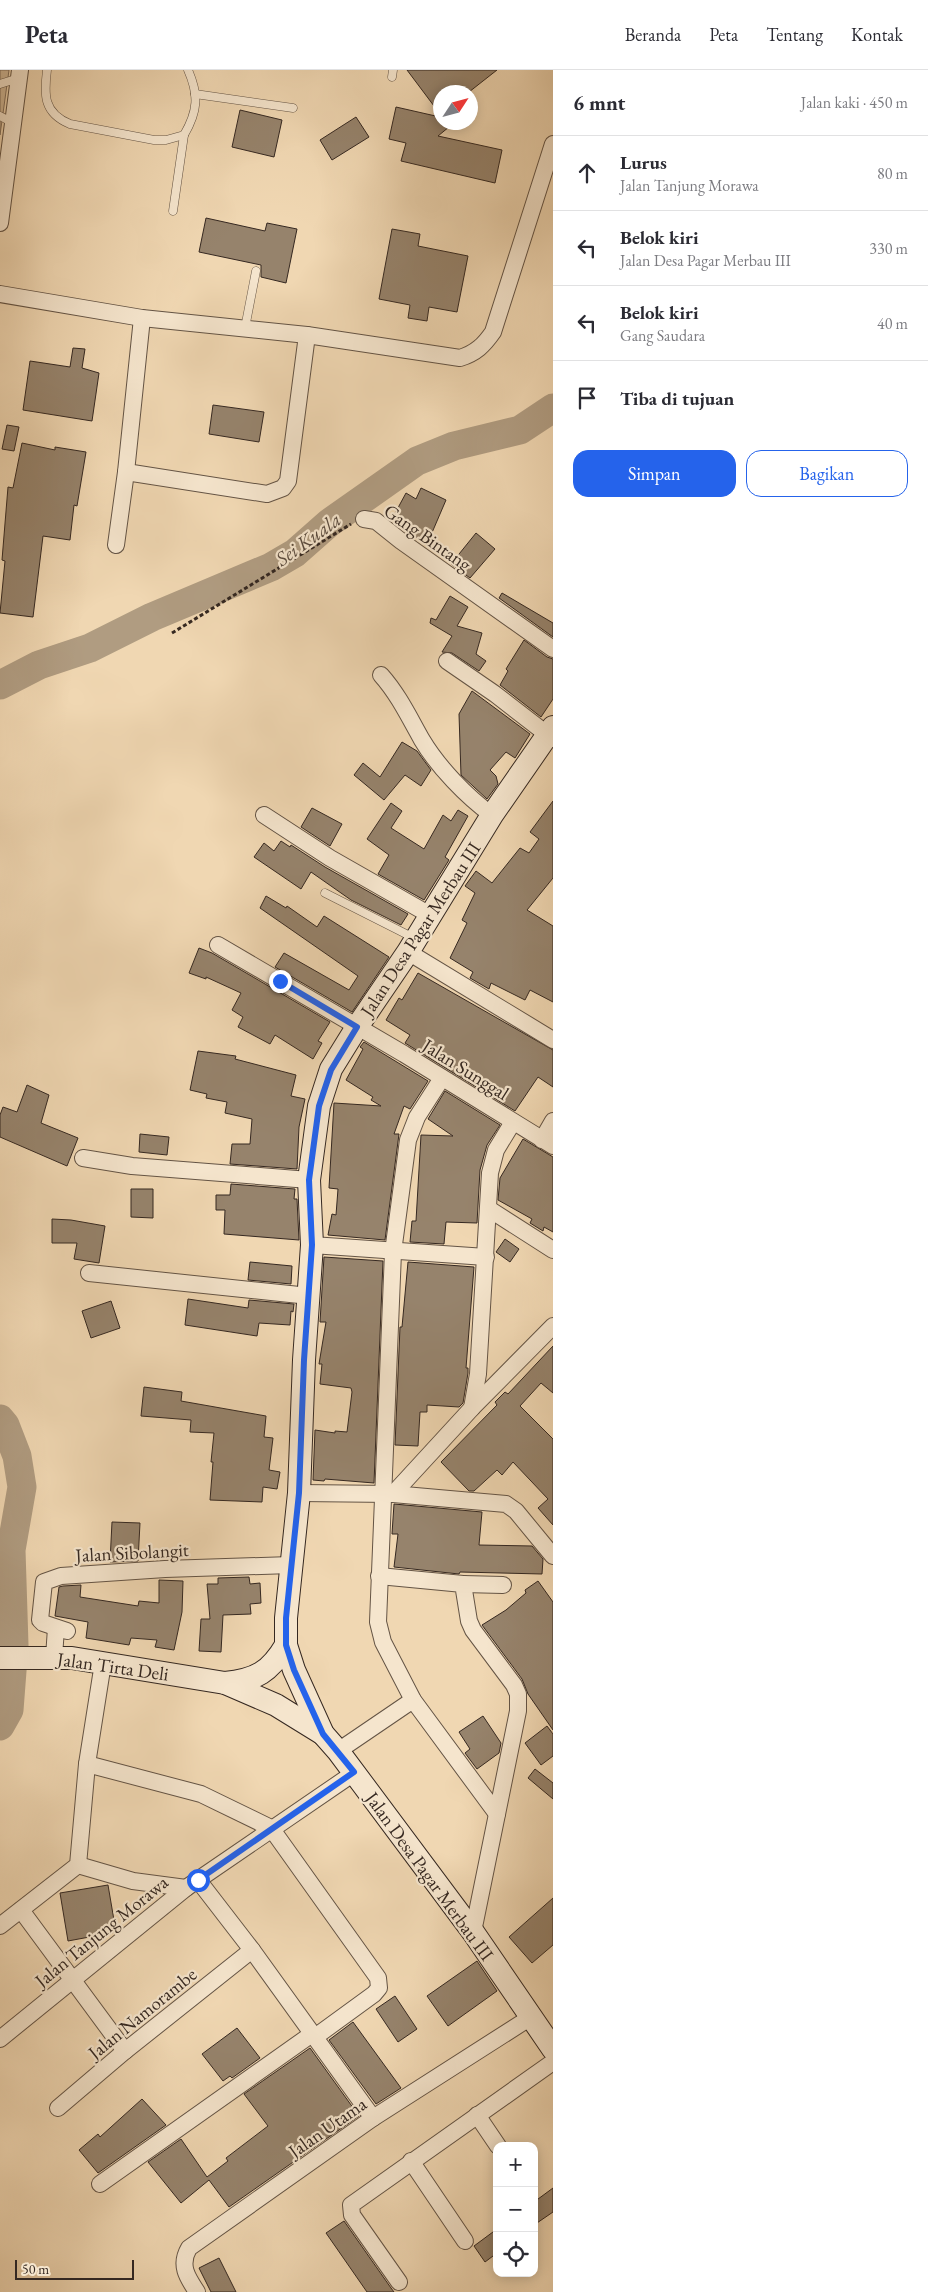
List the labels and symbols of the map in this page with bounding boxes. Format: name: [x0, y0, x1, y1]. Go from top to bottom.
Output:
north arrow: [433, 85, 478, 130]
street label: Gang Bintang: [379, 498, 477, 577]
water label: Sei Kuala: [269, 506, 346, 572]
street label: Jalan Desa Pagar Merbau III: [354, 837, 486, 1023]
route end: [269, 970, 292, 993]
street label: Jalan Sunggal: [416, 1032, 514, 1106]
street label: Jalan Sibolangit: [73, 1537, 189, 1568]
street label: Jalan Tirta Deli: [54, 1646, 170, 1687]
street label: Jalan Desa Pagar Merbau III: [359, 1785, 500, 1966]
route start: [187, 1869, 210, 1892]
street label: Jalan Tanjung Morawa: [28, 1870, 174, 1994]
street label: Jalan Namorambe: [81, 1962, 202, 2066]
street label: Jalan Utama: [282, 2091, 372, 2165]
scale bar: [15, 2257, 134, 2280]

